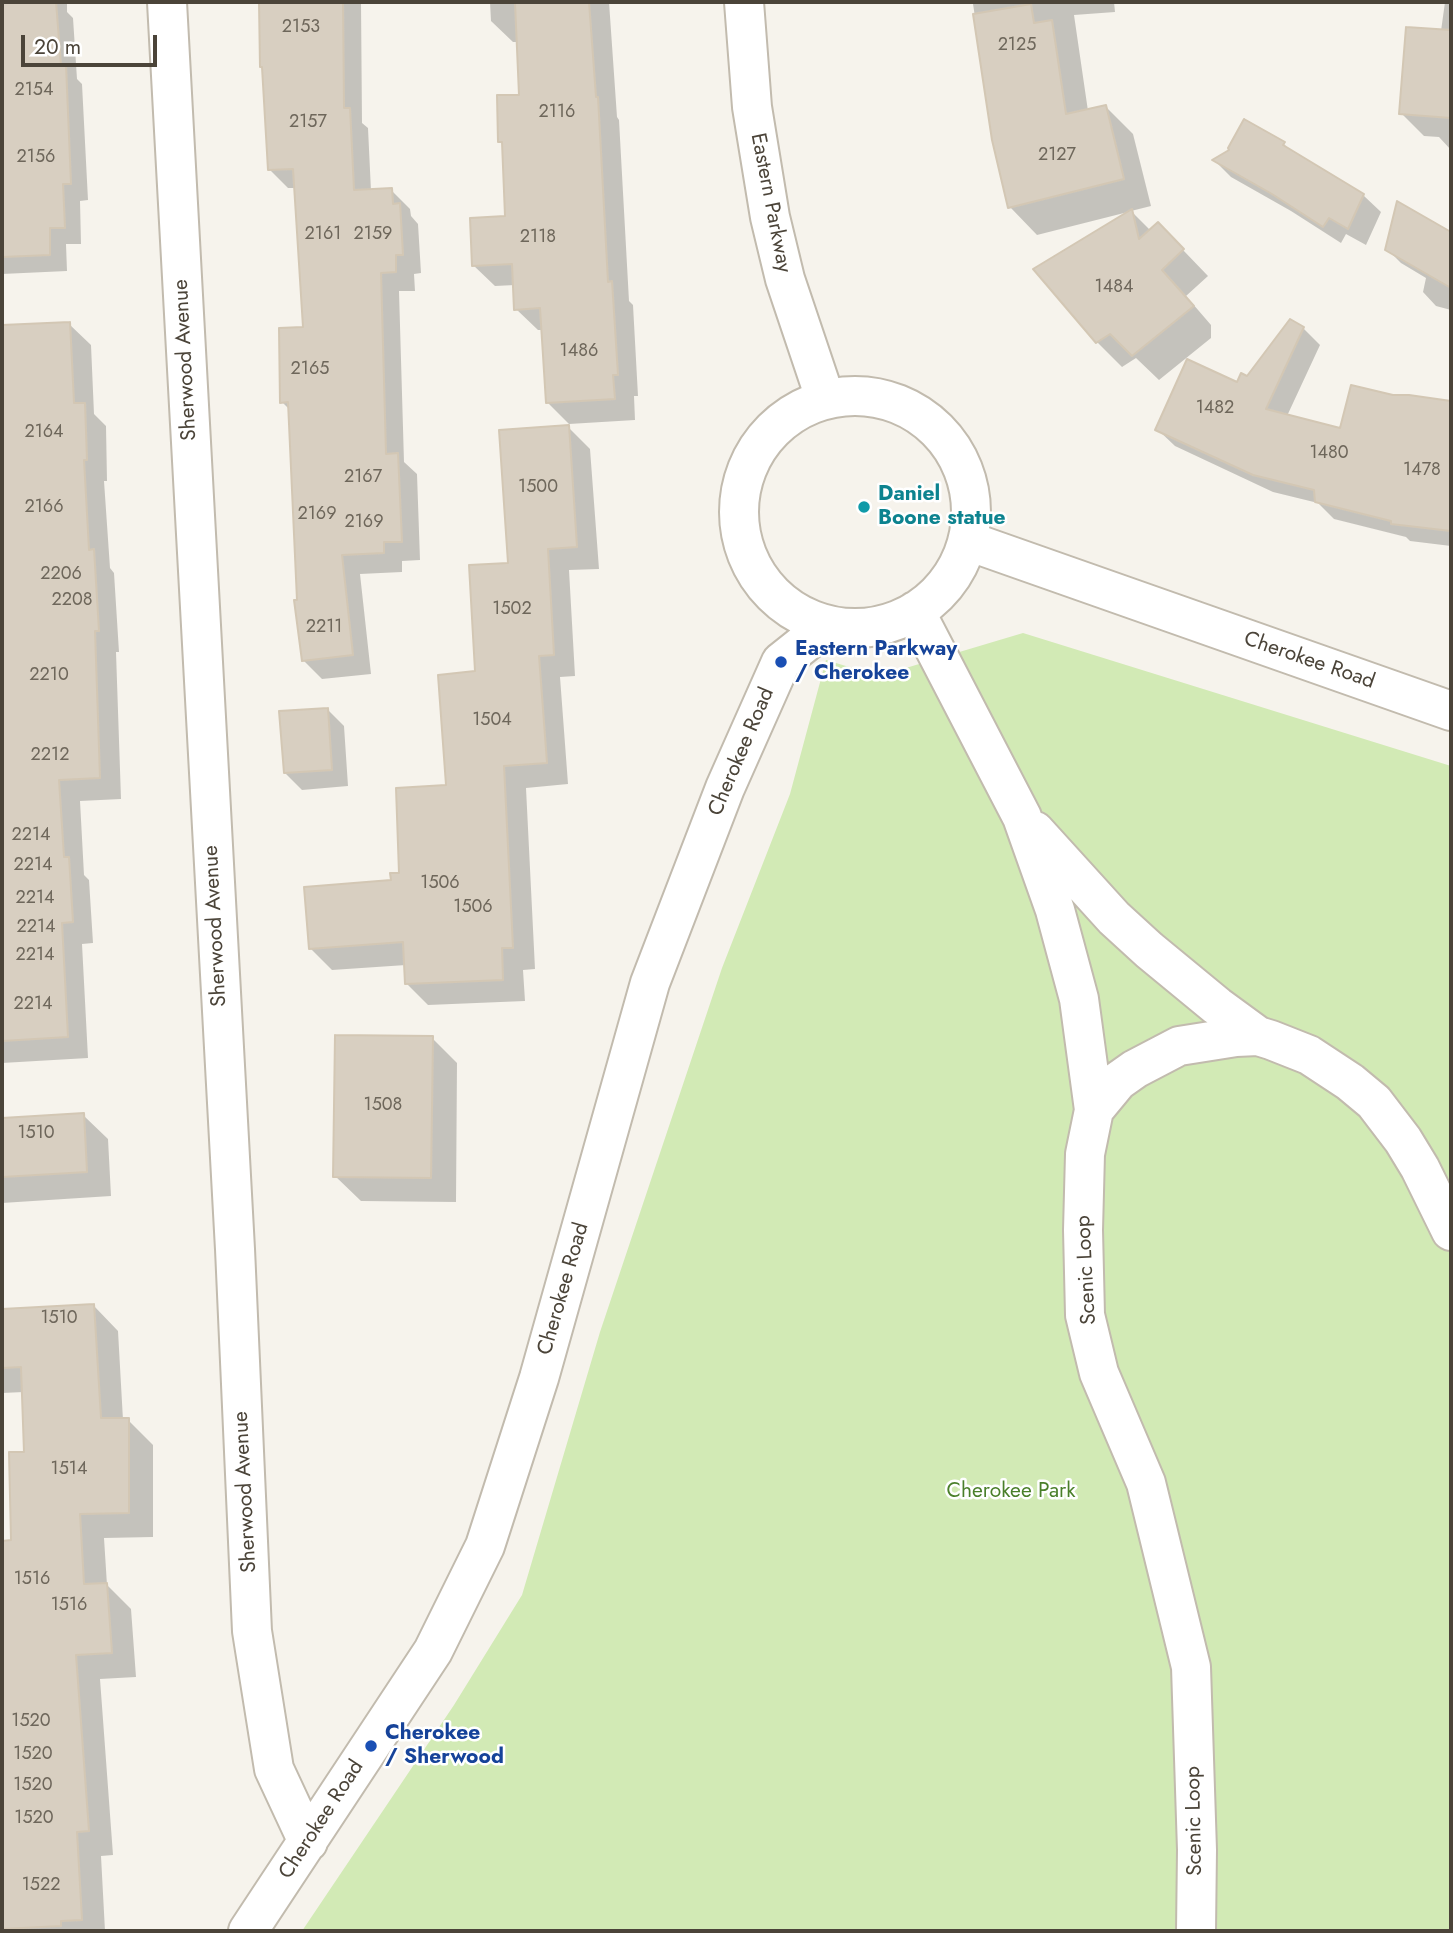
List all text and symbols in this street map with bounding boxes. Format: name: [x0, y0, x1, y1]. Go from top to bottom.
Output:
house number: 2153: [282, 17, 320, 39]
scale bar: [24, 21, 161, 65]
text: 20 m: [34, 32, 81, 62]
house number: 2125: [998, 35, 1036, 57]
house number: 2154: [15, 80, 53, 102]
house number: 2116: [539, 102, 575, 124]
house number: 2157: [289, 112, 327, 134]
street label: Eastern Parkway: [744, 131, 796, 275]
house number: 2127: [1038, 145, 1076, 167]
house number: 2156: [17, 147, 55, 169]
house number: 2161: [305, 224, 341, 246]
house number: 2159: [354, 224, 392, 246]
house number: 2118: [520, 227, 556, 249]
house number: 1484: [1095, 277, 1133, 299]
street label: Sherwood Avenue: [169, 279, 203, 441]
house number: 1486: [560, 341, 598, 363]
house number: 2165: [291, 359, 329, 381]
house number: 1482: [1196, 398, 1234, 420]
house number: 2164: [24, 422, 64, 444]
house number: 1480: [1309, 443, 1349, 465]
house number: 1478: [1403, 460, 1441, 482]
house number: 2167: [344, 467, 382, 489]
house number: 1500: [518, 477, 558, 499]
place label: Daniel Boone statue: [878, 482, 1005, 532]
house number: 2166: [24, 497, 64, 519]
marker: Daniel Boone statue: [856, 499, 872, 515]
house number: 2169: [297, 504, 337, 526]
house number: 2169: [344, 512, 384, 534]
house number: 2206: [40, 564, 82, 586]
house number: 2208: [51, 590, 93, 612]
house number: 1502: [492, 599, 532, 621]
house number: 2211: [306, 617, 342, 639]
street label: Cherokee Road: [1240, 627, 1378, 695]
place label: Eastern Parkway / Cherokee: [795, 637, 957, 687]
marker: Eastern Parkway / Cherokee: [773, 654, 789, 670]
house number: 2210: [29, 665, 69, 687]
street label: Cherokee Road: [704, 684, 780, 820]
house number: 1504: [472, 710, 512, 732]
house number: 2212: [31, 745, 69, 767]
house number: 2214: [11, 825, 51, 847]
street label: Sherwood Avenue: [199, 845, 233, 1007]
house number: 2214: [13, 855, 53, 877]
house number: 1506: [420, 873, 460, 895]
house number: 2214: [15, 888, 55, 910]
house number: 1506: [453, 897, 493, 919]
house number: 2214: [16, 917, 56, 939]
house number: 2214: [15, 945, 55, 967]
house number: 2214: [13, 994, 53, 1016]
house number: 1508: [364, 1095, 402, 1117]
house number: 1510: [17, 1123, 55, 1145]
street label: Scenic Loop: [1072, 1215, 1102, 1325]
street label: Cherokee Road: [533, 1220, 595, 1358]
house number: 1510: [40, 1308, 78, 1330]
street label: Sherwood Avenue: [229, 1411, 263, 1573]
house number: 1514: [51, 1459, 87, 1481]
park label: Cherokee Park: [947, 1479, 1075, 1505]
house number: 1516: [14, 1569, 50, 1591]
house number: 1516: [51, 1595, 87, 1617]
house number: 1520: [11, 1711, 51, 1733]
place label: Cherokee / Sherwood: [385, 1721, 504, 1771]
marker: Cherokee / Sherwood: [363, 1738, 379, 1754]
house number: 1520: [13, 1744, 53, 1766]
street label: Cherokee Road: [274, 1756, 370, 1884]
street label: Scenic Loop: [1181, 1766, 1209, 1876]
house number: 1520: [13, 1775, 53, 1797]
house number: 1520: [14, 1808, 54, 1830]
house number: 1522: [22, 1875, 60, 1897]

